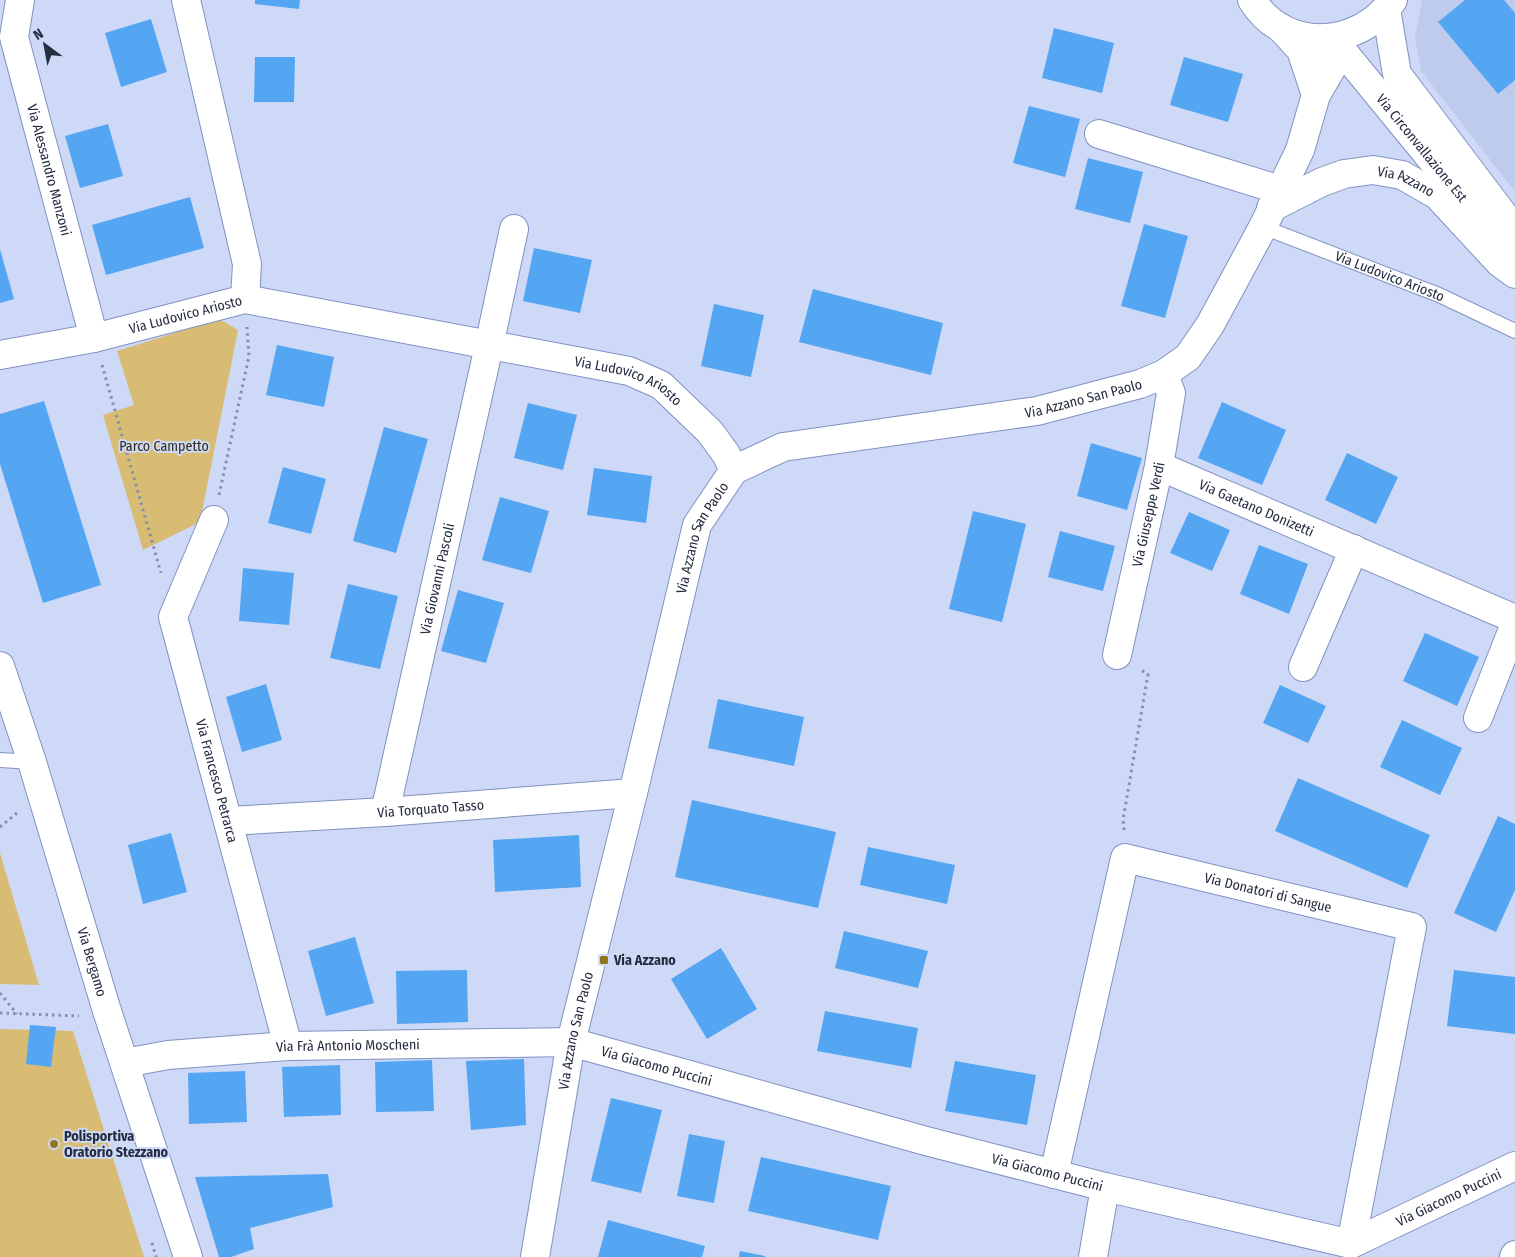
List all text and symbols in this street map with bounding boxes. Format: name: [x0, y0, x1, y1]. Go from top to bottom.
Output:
north arrow: [20, 20, 70, 70]
text: N: [30, 25, 46, 44]
street label: Via Circonvallazione Est: [1372, 91, 1471, 206]
street label: Via Alessandro Manzoni: [23, 102, 74, 238]
street label: Via Azzano: [1376, 163, 1437, 201]
street label: Via Ludovico Ariosto: [1332, 248, 1447, 305]
street label: Via Ludovico Ariosto: [127, 292, 244, 338]
street label: Via Ludovico Ariosto: [573, 353, 685, 409]
street label: Via Azzano San Paolo: [1024, 376, 1144, 422]
park label: Parco Campetto: [119, 438, 209, 455]
street label: Via Giuseppe Verdi: [1129, 461, 1169, 569]
street label: Via Gaetano Donizetti: [1196, 476, 1316, 541]
street label: Via Azzano San Paolo: [673, 479, 732, 596]
street label: Via Giovanni Pascoli: [417, 521, 458, 636]
street label: Via Francesco Petrarca: [192, 717, 241, 845]
street label: Via Torquato Tasso: [377, 796, 485, 821]
street label: Via Donatori di Sangue: [1203, 869, 1333, 916]
street label: Via Bergamo: [73, 925, 110, 999]
place label: Via Azzano: [613, 952, 676, 969]
marker: Via Azzano: [598, 954, 610, 966]
street label: Via Azzano San Paolo: [555, 970, 597, 1091]
street label: Via Frà Antonio Moscheni: [275, 1036, 420, 1056]
street label: Via Giacomo Puccini: [599, 1043, 714, 1090]
place label: Polisportiva Oratorio Stezzano: [64, 1128, 169, 1161]
marker: Polisportiva Oratorio Stezzano: [48, 1138, 60, 1150]
street label: Via Giacomo Puccini: [990, 1150, 1105, 1195]
street label: Via Giacomo Puccini: [1393, 1166, 1504, 1230]

